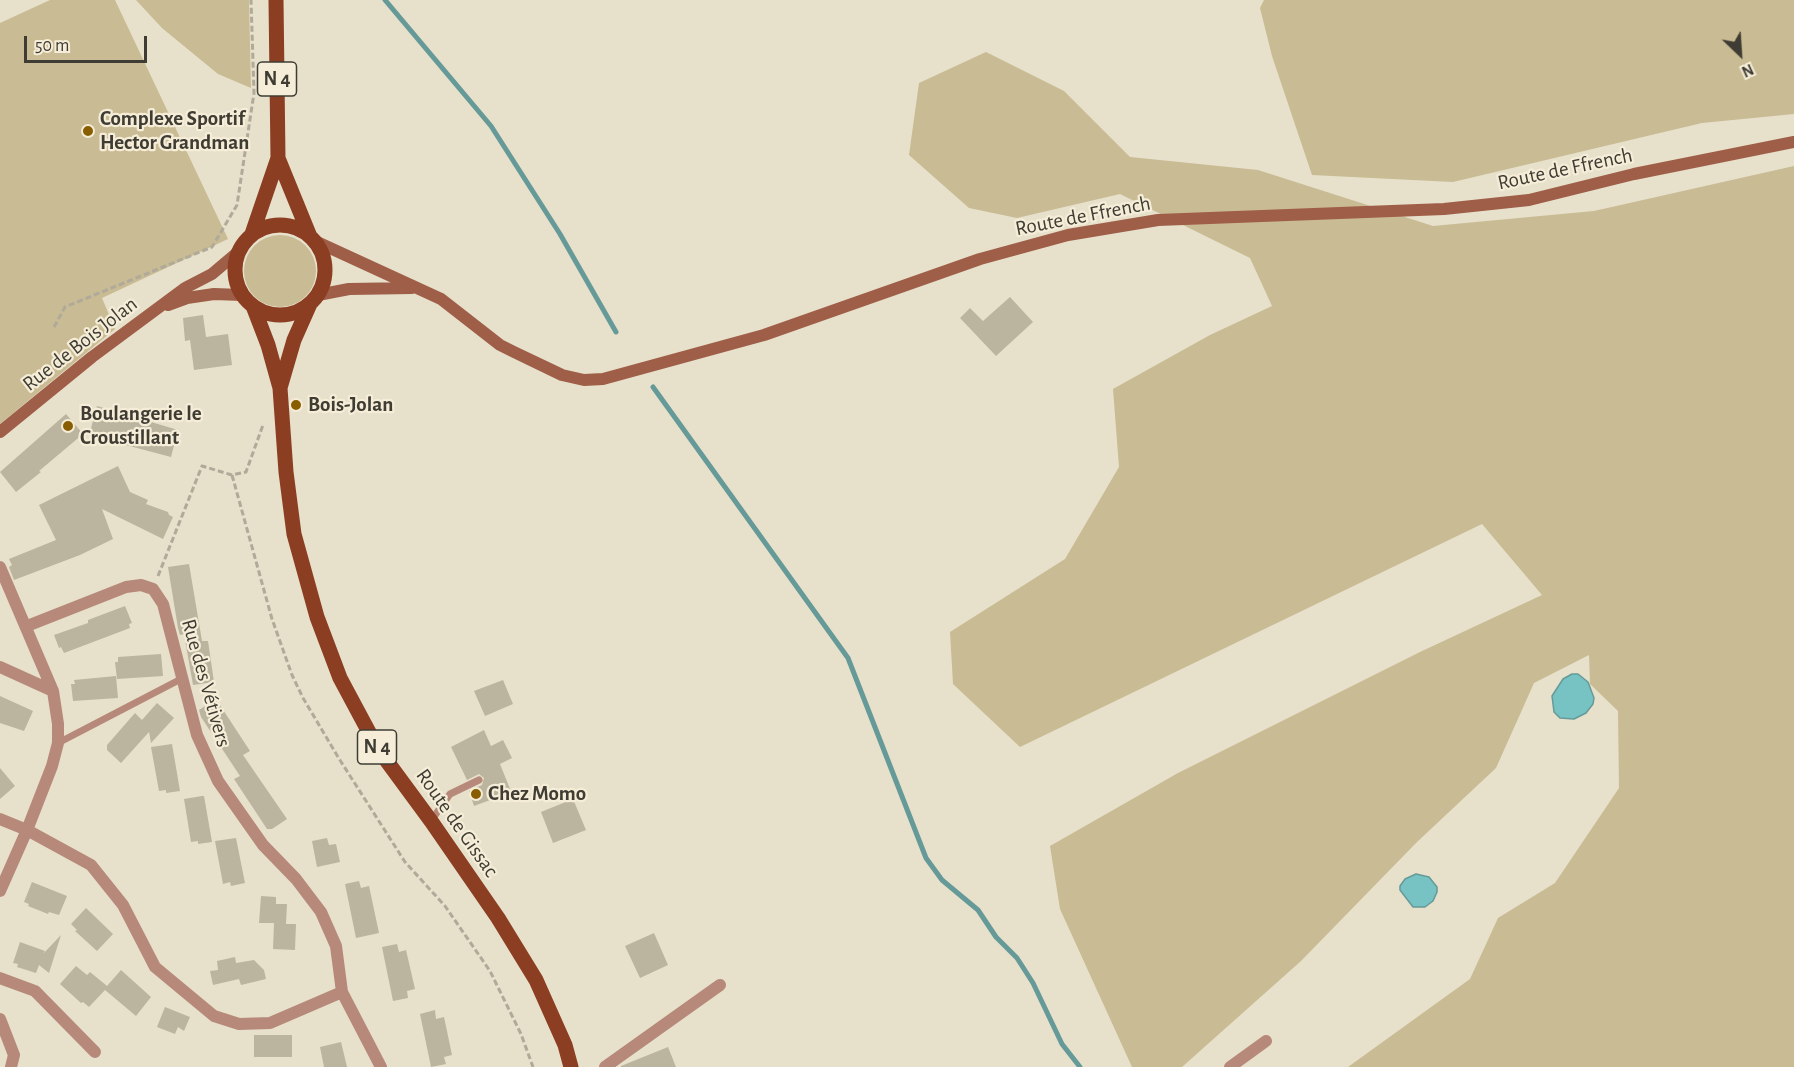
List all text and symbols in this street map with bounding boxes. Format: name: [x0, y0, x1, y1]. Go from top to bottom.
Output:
scale bar: [27, 24, 150, 62]
north arrow: [1710, 24, 1770, 84]
text: 50 m: [35, 37, 69, 55]
text: N: [1739, 61, 1756, 80]
road number: N 4: [258, 62, 296, 96]
place label: Complexe Sportif Hector Grandman: [100, 106, 249, 156]
marker: Complexe Sportif Hector Grandman: [81, 124, 95, 138]
street label: Route de Ffrench: [1495, 142, 1635, 196]
street label: Route de Ffrench: [1013, 191, 1153, 241]
street label: Rue de Bois Jolan: [18, 291, 142, 397]
place label: Bois-Jolan: [308, 392, 393, 418]
marker: Bois-Jolan: [289, 398, 303, 412]
place label: Boulangerie le Croustillant: [80, 401, 202, 451]
marker: Boulangerie le Croustillant: [61, 419, 75, 433]
street label: Rue des Vétivers: [176, 616, 236, 750]
road number: N 4: [358, 730, 397, 764]
street label: Route de Gissac: [410, 764, 504, 882]
place label: Chez Momo: [488, 781, 586, 807]
marker: Chez Momo: [469, 787, 483, 801]

